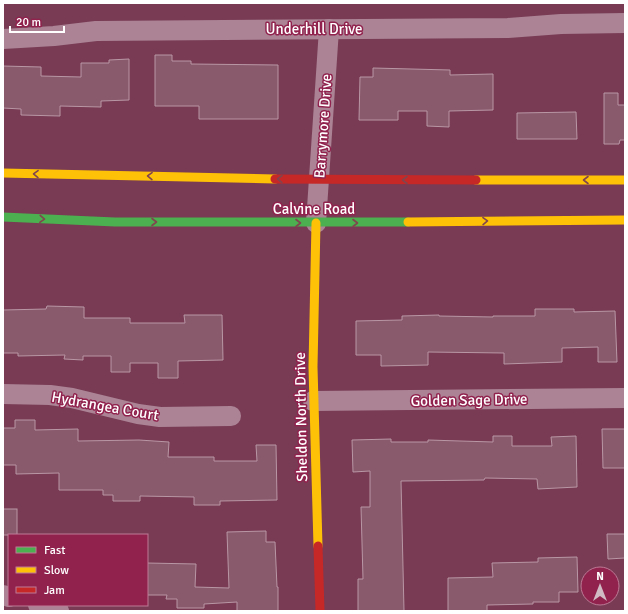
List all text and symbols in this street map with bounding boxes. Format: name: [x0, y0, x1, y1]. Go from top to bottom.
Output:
scale bar: [10, 8, 64, 34]
text: 20 m: [16, 15, 41, 30]
street label: Underhill Drive: [266, 20, 362, 38]
street label: Barrymore Drive: [310, 73, 336, 179]
one-way arrow: [33, 169, 39, 178]
one-way arrow: [147, 172, 153, 180]
one-way arrow: [277, 175, 283, 183]
one-way arrow: [402, 176, 408, 184]
one-way arrow: [583, 176, 589, 184]
street label: Calvine Road: [273, 200, 355, 218]
one-way arrow: [39, 214, 45, 223]
one-way arrow: [482, 217, 488, 226]
one-way arrow: [151, 218, 157, 226]
one-way arrow: [295, 219, 301, 227]
one-way arrow: [352, 219, 358, 227]
street label: Sheldon North Drive: [291, 352, 311, 482]
street label: Hydrangea Court: [50, 388, 160, 424]
street label: Golden Sage Drive: [410, 390, 528, 410]
legend: [8, 534, 148, 606]
text: Fast: [44, 543, 65, 558]
text: Slow: [44, 563, 69, 578]
north arrow: [580, 566, 620, 606]
text: N: [596, 570, 604, 583]
text: Jam: [44, 583, 65, 598]

